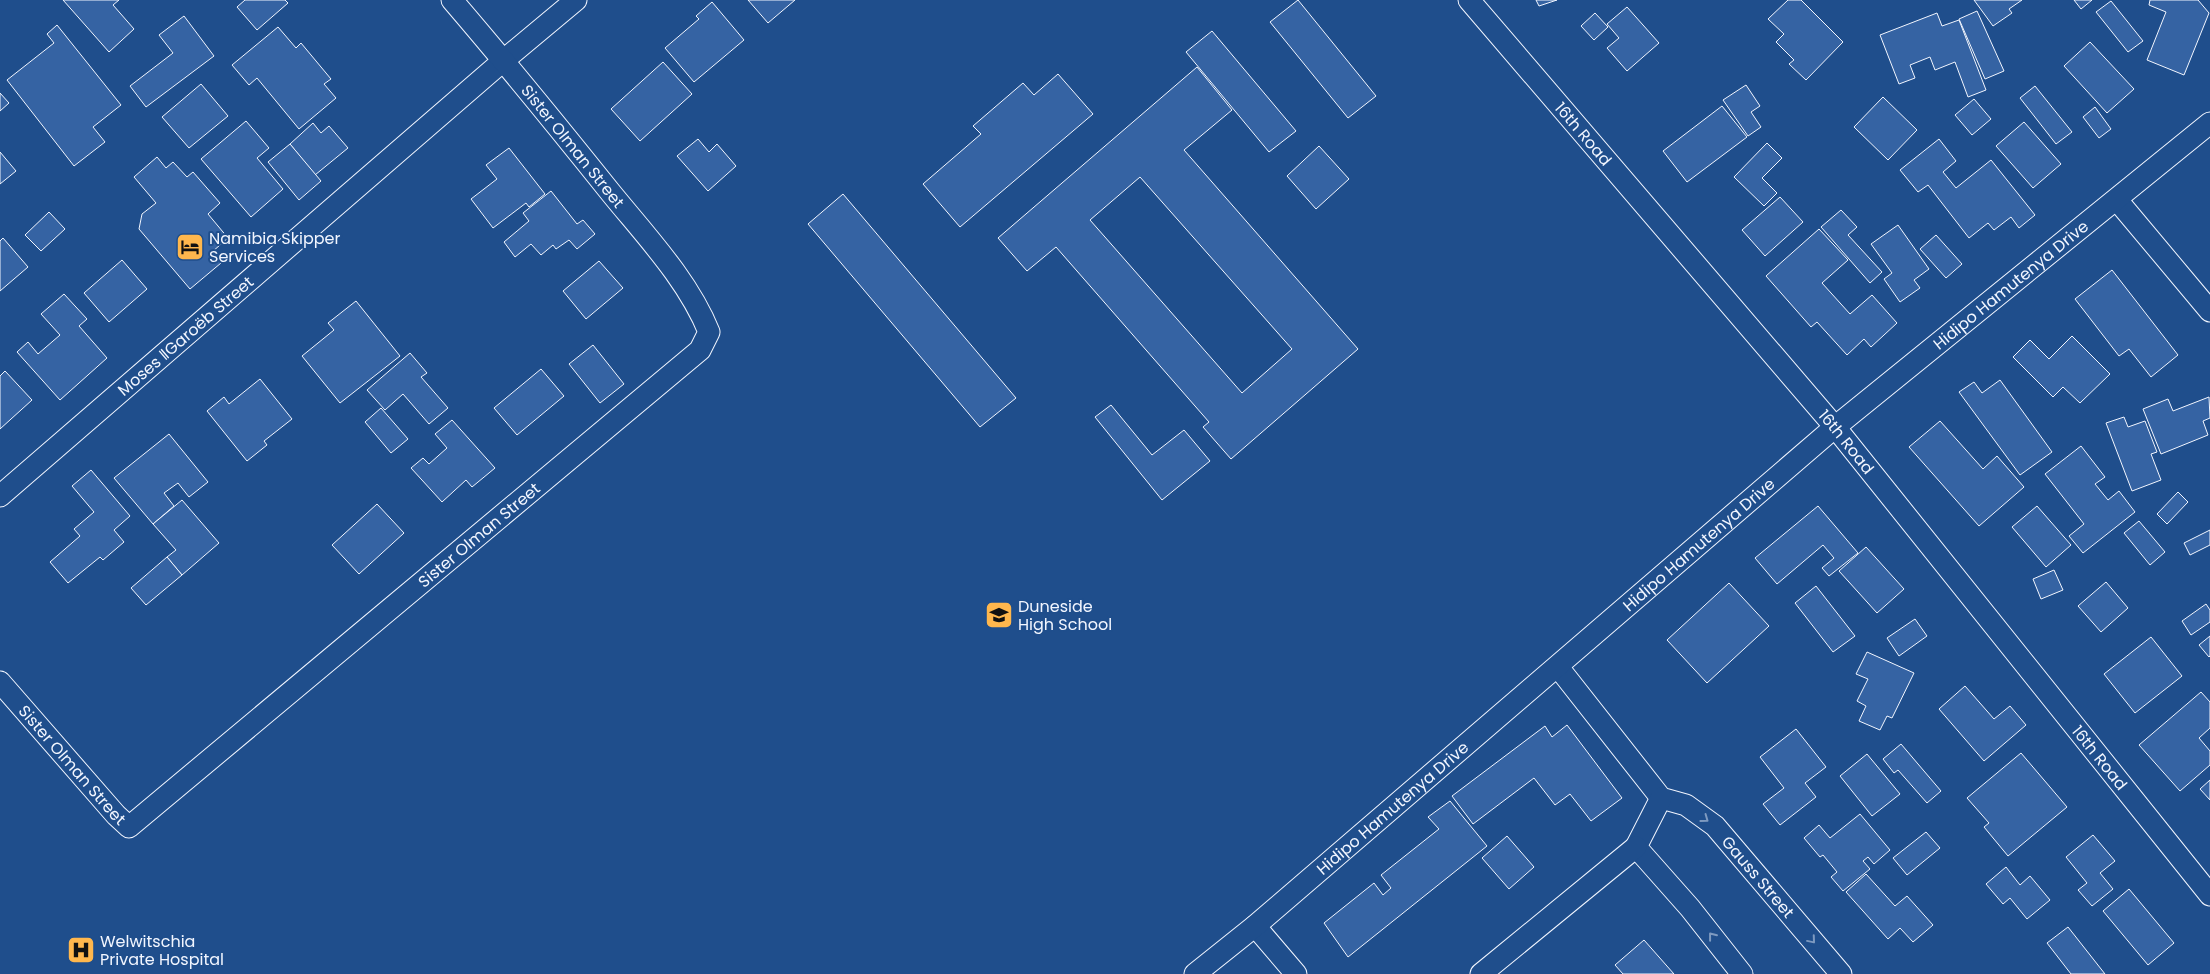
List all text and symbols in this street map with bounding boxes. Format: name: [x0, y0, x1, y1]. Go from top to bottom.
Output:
street label: Sister Olman Street: [516, 80, 630, 213]
street label: 16th Road: [1549, 97, 1617, 171]
street label: Hidipo Hamutenya Drive: [1928, 215, 2094, 355]
place label: Namibia Skipper Services: [209, 227, 340, 268]
hotel icon: Namibia Skipper Services: [175, 232, 205, 262]
street label: Moses ǁGaroëb Street: [113, 271, 259, 401]
street label: 16th Road: [1813, 405, 1879, 479]
street label: Hidipo Hamutenya Drive: [1618, 473, 1780, 617]
street label: Sister Olman Street: [413, 477, 545, 593]
place label: Duneside High School: [1018, 595, 1112, 636]
school or university icon: Duneside High School: [984, 600, 1014, 630]
street label: Sister Olman Street: [13, 700, 131, 831]
street label: 16th Road: [2066, 721, 2133, 795]
street label: Hidipo Hamutenya Drive: [1312, 736, 1474, 880]
one-way arrow: [1699, 813, 1709, 822]
street label: Gauss Street: [1716, 831, 1800, 923]
place label: Welwitschia Private Hospital: [100, 930, 224, 971]
one-way arrow: [1709, 933, 1717, 942]
hospital icon: Welwitschia Private Hospital: [66, 935, 96, 965]
one-way arrow: [1806, 935, 1815, 944]

